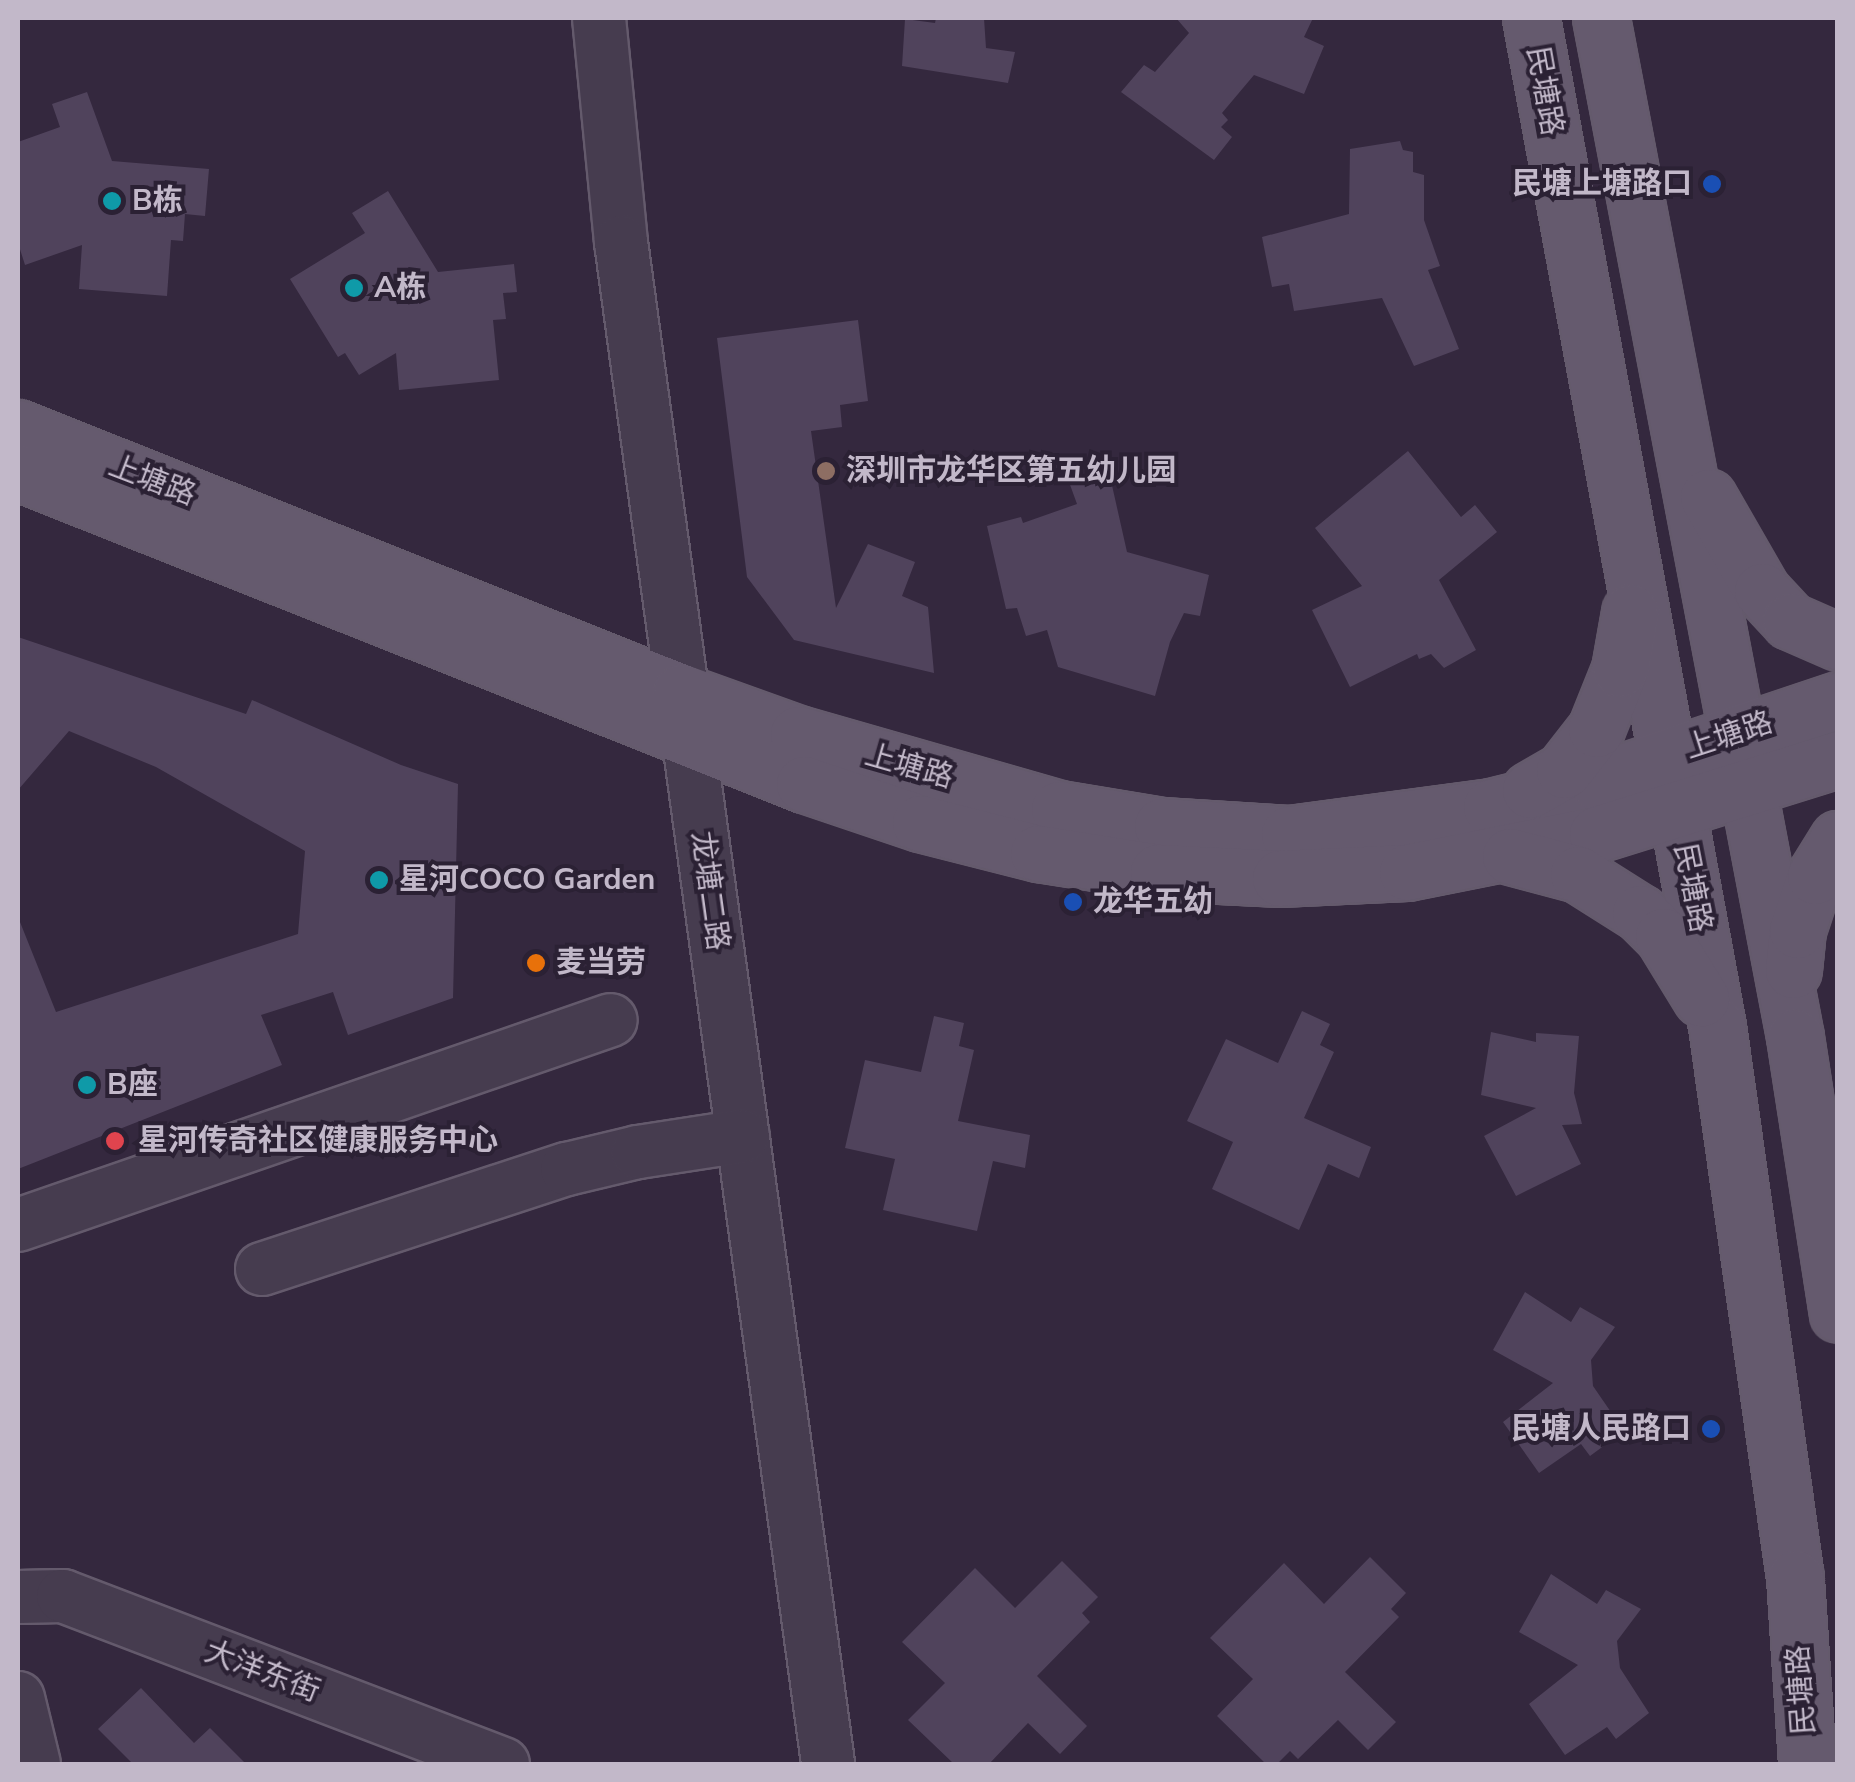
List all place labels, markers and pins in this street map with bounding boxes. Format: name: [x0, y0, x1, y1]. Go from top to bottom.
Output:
place label: 民塘上塘路口: [1512, 166, 1692, 202]
marker: 民塘上塘路口: [1701, 173, 1723, 195]
place label: B栋: [132, 183, 183, 219]
marker: B栋: [101, 190, 123, 212]
place label: A栋: [374, 270, 426, 306]
marker: A栋: [343, 277, 365, 299]
place label: 深圳市龙华区第五幼儿园: [846, 453, 1176, 489]
marker: 深圳市龙华区第五幼儿园: [815, 460, 837, 482]
place label: 星河COCO Garden: [399, 862, 655, 898]
marker: 星河COCO Garden: [368, 869, 390, 891]
place label: 龙华五幼: [1093, 884, 1213, 920]
marker: 龙华五幼: [1062, 891, 1084, 913]
place label: 麦当劳: [556, 945, 646, 981]
marker: 麦当劳: [525, 952, 547, 974]
place label: B座: [107, 1067, 158, 1103]
marker: B座: [76, 1074, 98, 1096]
place label: 星河传奇社区健康服务中心: [138, 1123, 498, 1159]
marker: 星河传奇社区健康服务中心: [102, 1128, 128, 1154]
place label: 民塘人民路口: [1511, 1411, 1691, 1447]
marker: 民塘人民路口: [1700, 1418, 1722, 1440]

